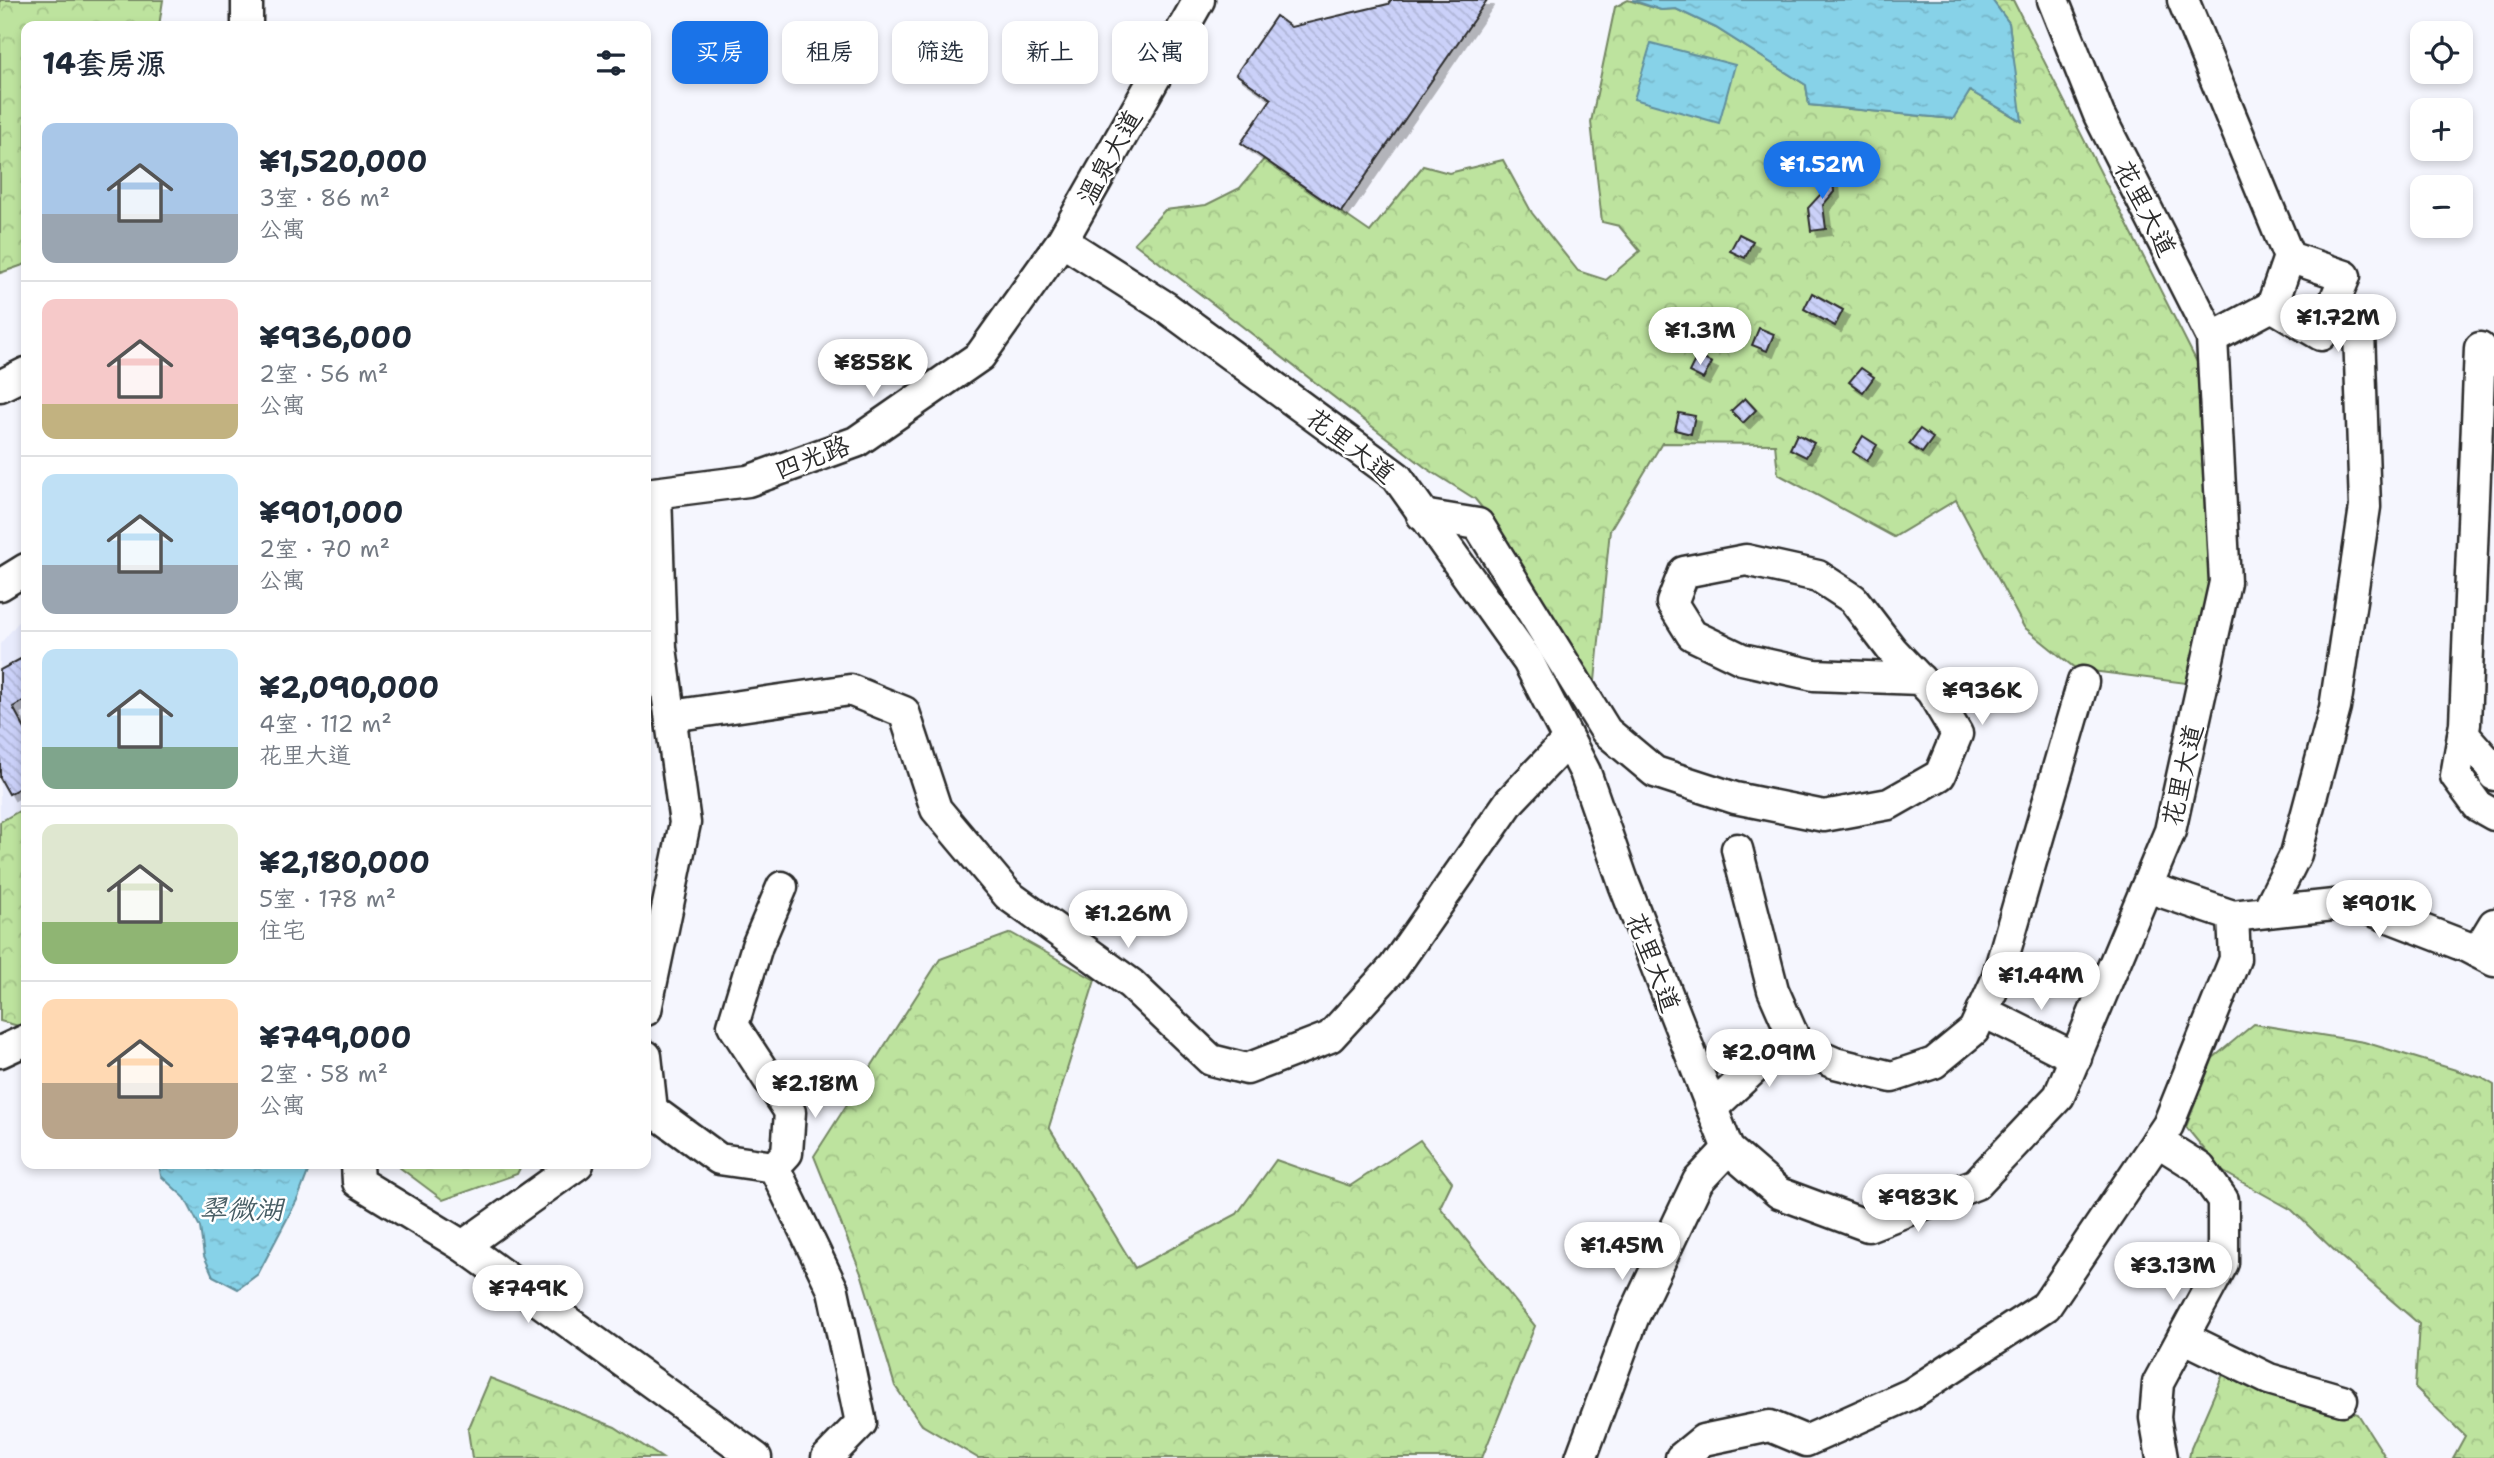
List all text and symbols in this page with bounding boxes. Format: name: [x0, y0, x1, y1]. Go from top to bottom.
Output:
chip: 买房: [672, 21, 768, 84]
chip: 租房: [782, 21, 878, 84]
chip: 筛选: [892, 21, 988, 84]
chip: 新上: [1002, 21, 1098, 84]
chip: 公寓: [1112, 21, 1208, 84]
map controls: [2410, 21, 2473, 238]
button: locate: [2410, 21, 2473, 84]
text: 14套房源: [42, 43, 166, 84]
icon: filters: [592, 44, 630, 82]
button: +: [2410, 98, 2473, 161]
street label: 温泉大道: [1068, 103, 1150, 211]
text: ¥1,520,000: [259, 141, 428, 182]
pin: ¥1.52M: [1765, 142, 1879, 201]
text: ¥1.52M: [1780, 149, 1864, 179]
icon: home: [98, 151, 182, 235]
street label: 花里大道: [2107, 154, 2185, 262]
button: −: [2410, 175, 2473, 238]
text: 3室 · 86 m²: [259, 183, 390, 213]
text: 公寓: [259, 214, 305, 244]
pin: ¥1.72M: [2281, 294, 2395, 354]
text: ¥1.72M: [2296, 302, 2380, 332]
pin: ¥1.3M: [1651, 308, 1749, 367]
text: ¥1.3M: [1664, 315, 1736, 345]
text: ¥936,000: [259, 317, 412, 358]
icon: home: [98, 327, 182, 411]
pin: ¥858K: [824, 340, 922, 399]
text: ¥858K: [834, 347, 912, 377]
text: 2室 · 56 m²: [259, 359, 388, 389]
text: 公寓: [259, 390, 305, 420]
street label: 花里大道: [1299, 399, 1403, 491]
street label: 四光路: [769, 427, 855, 487]
text: ¥901,000: [259, 492, 404, 533]
icon: home: [98, 502, 182, 586]
text: 2室 · 70 m²: [259, 534, 390, 564]
text: 公寓: [259, 565, 305, 595]
text: ¥2,090,000: [259, 667, 439, 708]
pin: ¥936K: [1933, 668, 2031, 727]
text: ¥936K: [1942, 675, 2022, 705]
icon: home: [98, 677, 182, 761]
text: 4室 · 112 m²: [259, 709, 392, 739]
street label: 花里大道: [2153, 720, 2211, 830]
text: 花里大道: [259, 740, 351, 770]
text: ¥2,180,000: [259, 842, 430, 883]
icon: home: [98, 852, 182, 936]
pin: ¥901K: [2330, 880, 2428, 940]
text: 5室 · 178 m²: [259, 884, 396, 914]
text: ¥901K: [2342, 888, 2416, 918]
pin: ¥1.26M: [1071, 890, 1185, 950]
text: ¥1.26M: [1085, 898, 1171, 928]
street label: 花里大道: [1619, 907, 1689, 1017]
text: 住宅: [259, 915, 305, 945]
pin: ¥1.44M: [1984, 953, 2098, 1012]
text: ¥1.44M: [1998, 960, 2084, 990]
text: ¥749,000: [259, 1017, 412, 1058]
icon: home: [98, 1027, 182, 1111]
pin: ¥2.09M: [1712, 1030, 1826, 1089]
text: ¥2.09M: [1722, 1037, 1816, 1067]
text: 2室 · 58 m²: [259, 1059, 388, 1089]
pin: ¥2.18M: [758, 1060, 872, 1120]
text: ¥2.18M: [772, 1068, 858, 1098]
text: 公寓: [259, 1090, 305, 1120]
pin: ¥983K: [1869, 1174, 1967, 1234]
text: ¥983K: [1878, 1182, 1958, 1212]
water label: 翠微湖: [199, 1190, 286, 1228]
pin: ¥1.45M: [1565, 1222, 1679, 1282]
text: ¥1.45M: [1580, 1230, 1664, 1260]
pin: ¥3.13M: [2116, 1242, 2230, 1302]
text: ¥3.13M: [2130, 1250, 2216, 1280]
pin: ¥749K: [479, 1266, 577, 1325]
text: ¥749K: [488, 1273, 568, 1303]

